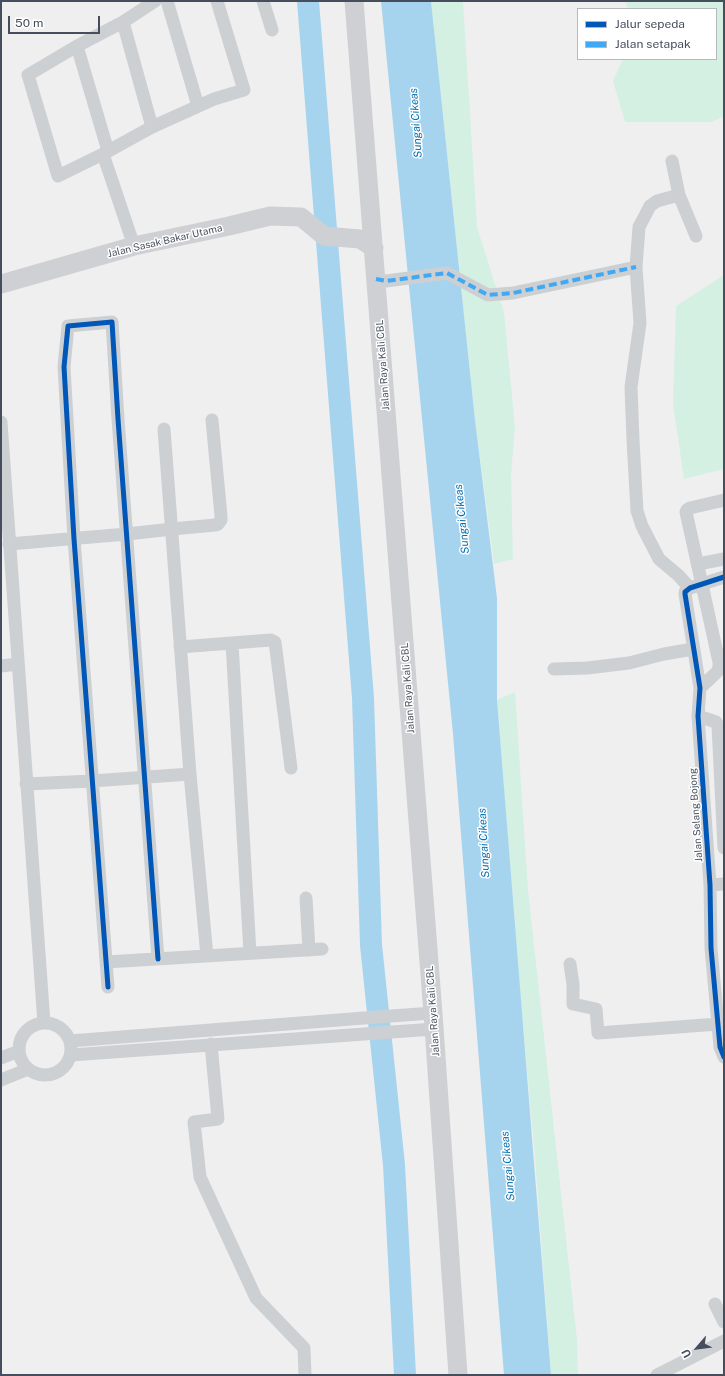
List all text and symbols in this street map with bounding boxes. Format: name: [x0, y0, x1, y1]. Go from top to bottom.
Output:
scale bar: [10, 8, 102, 34]
legend: [577, 8, 717, 60]
text: 50 m: [15, 16, 43, 30]
text: Jalur sepeda: [615, 17, 685, 31]
text: Jalan setapak: [615, 37, 691, 51]
water label: Sungai Cikeas: [407, 88, 425, 158]
street label: Jalan Sasak Bakar Utama: [107, 222, 223, 260]
street label: Jalan Raya Kali CBL: [374, 319, 392, 411]
water label: Sungai Cikeas: [452, 483, 472, 555]
street label: Jalan Raya Kali CBL: [399, 642, 417, 734]
street label: Jalan Selang Bojong: [687, 768, 705, 862]
water label: Sungai Cikeas: [476, 808, 492, 878]
street label: Jalan Raya Kali CBL: [424, 965, 442, 1057]
water label: Sungai Cikeas: [498, 1131, 518, 1201]
north arrow: [677, 1328, 717, 1368]
text: U: [679, 1347, 694, 1360]

